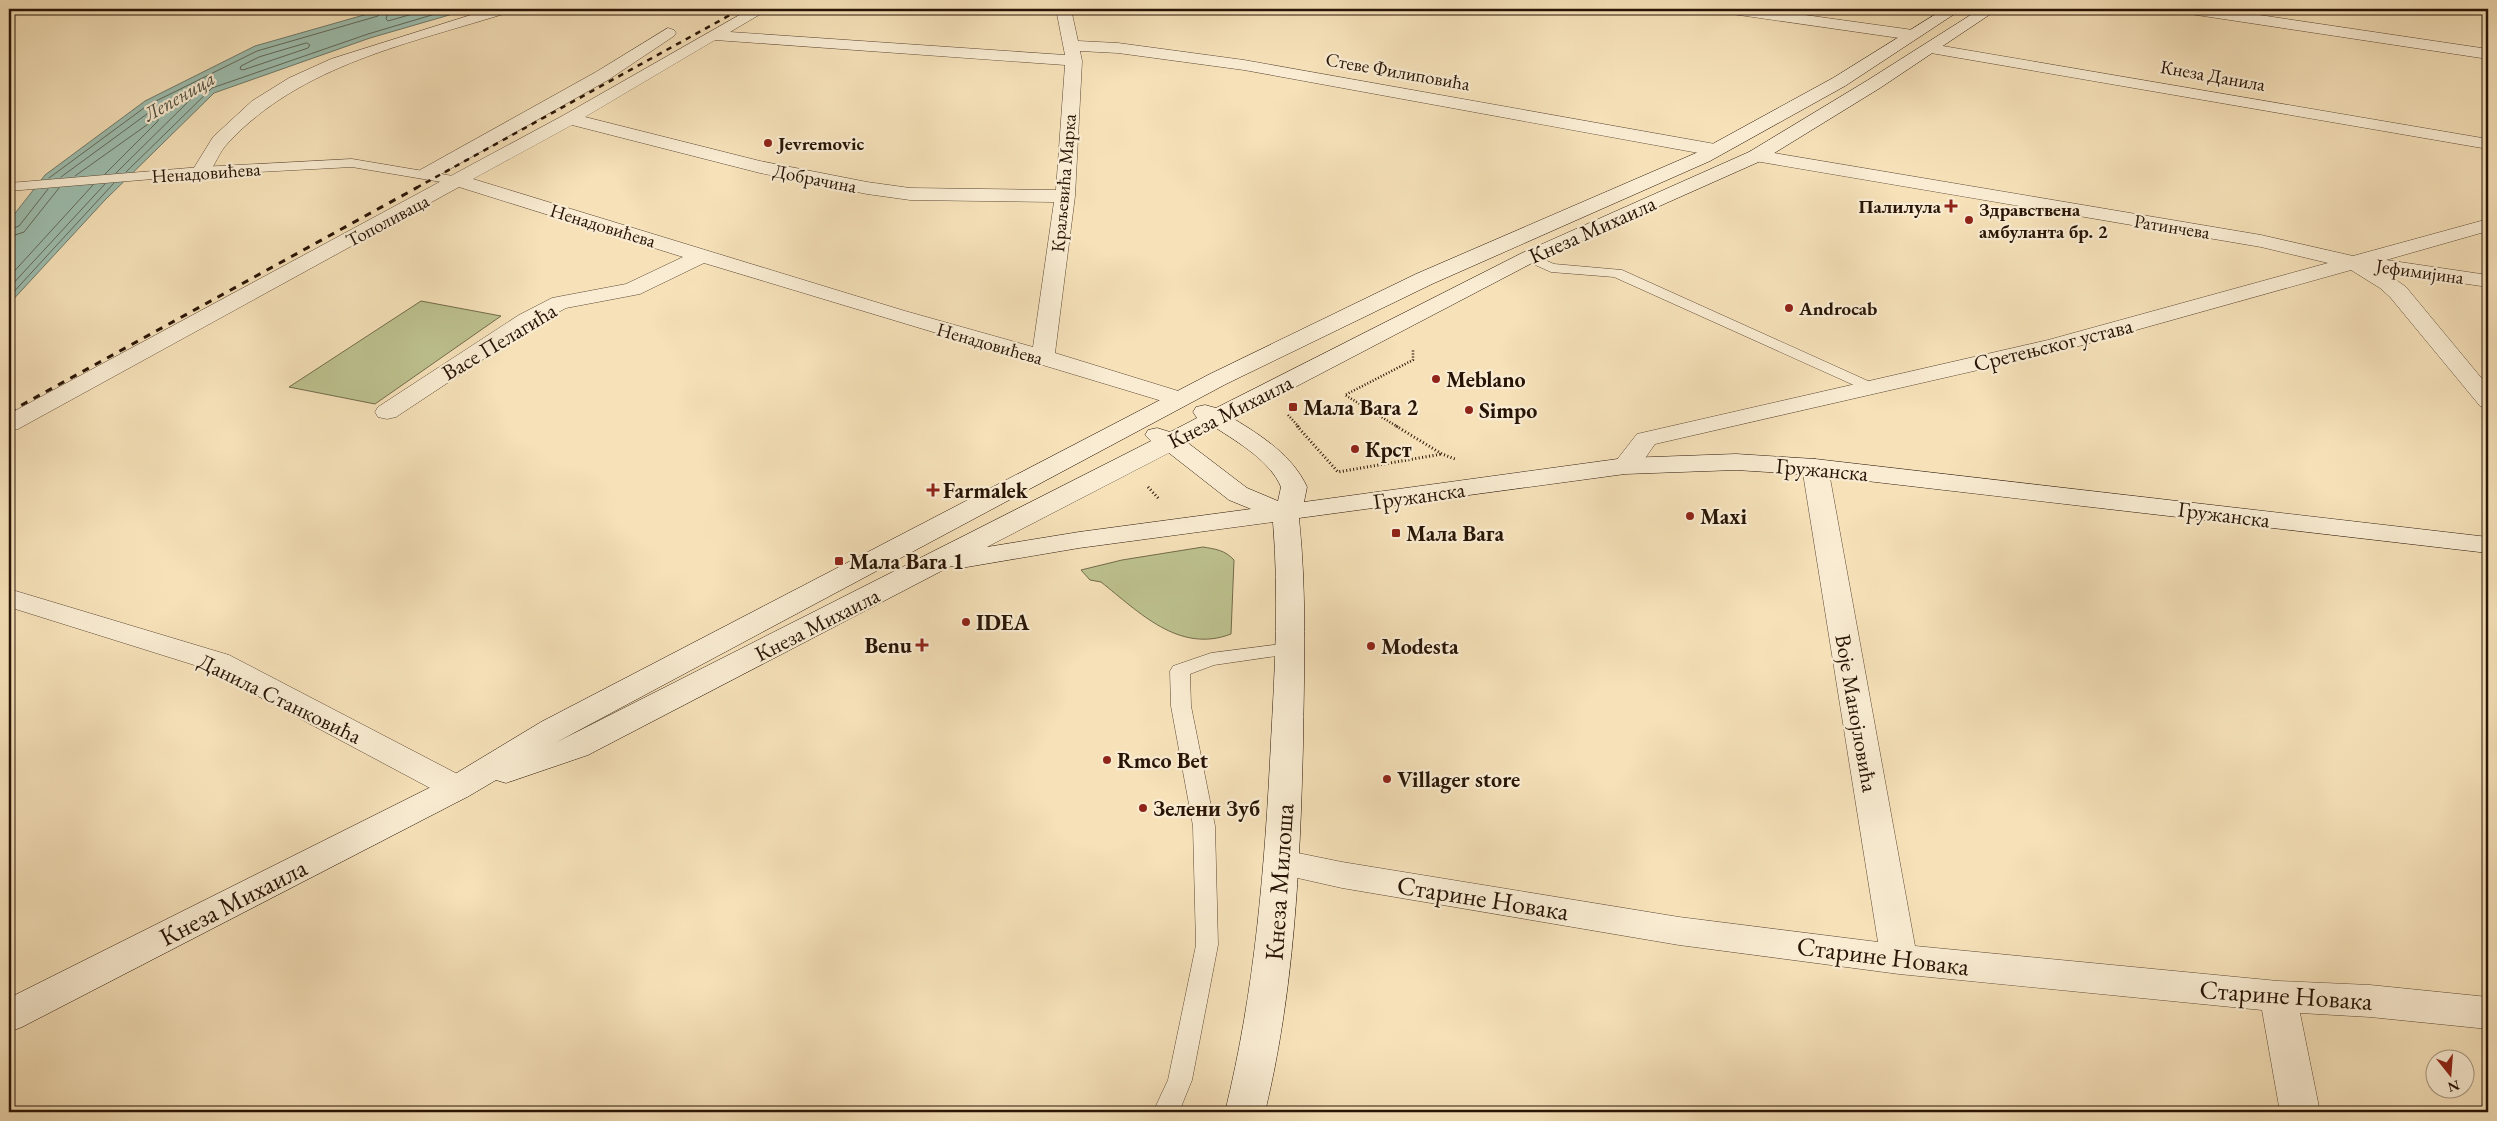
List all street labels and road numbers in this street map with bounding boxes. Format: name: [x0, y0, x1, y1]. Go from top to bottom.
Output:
street label: Стеве Филиповића: [1324, 46, 1472, 97]
street label: Кнеза Данила: [2158, 54, 2268, 97]
street label: Краљевића Марка: [1045, 112, 1082, 253]
street label: Ненадовићева: [151, 156, 262, 189]
street label: Добрачина: [771, 158, 859, 199]
street label: Тополиваца: [341, 188, 434, 253]
street label: Кнеза Михаила: [1524, 188, 1661, 270]
street label: Ненадовићева: [547, 198, 659, 254]
street label: Ратинчева: [2132, 208, 2212, 245]
street label: Јефимијина: [2372, 253, 2466, 290]
street label: Васе Пелагића: [437, 296, 562, 387]
street label: Сретењског устава: [1970, 311, 2136, 378]
street label: Ненадовићева: [934, 316, 1046, 371]
street label: Кнеза Михаила: [1163, 367, 1298, 455]
street label: Гружанска: [1775, 451, 1870, 488]
street label: Гружанска: [1371, 475, 1467, 516]
street label: Гружанска: [2176, 494, 2272, 535]
street label: Кнеза Михаила: [750, 580, 885, 668]
street label: Воје Манојловића: [1828, 632, 1885, 795]
street label: Данила Станковића: [193, 646, 366, 751]
street label: Кнеза Милоша: [1257, 802, 1301, 962]
street label: Кнеза Михаила: [153, 850, 313, 954]
street label: Старине Новака: [1395, 868, 1572, 928]
street label: Старине Новака: [1795, 929, 1972, 984]
street label: Старине Новака: [2198, 972, 2374, 1018]

